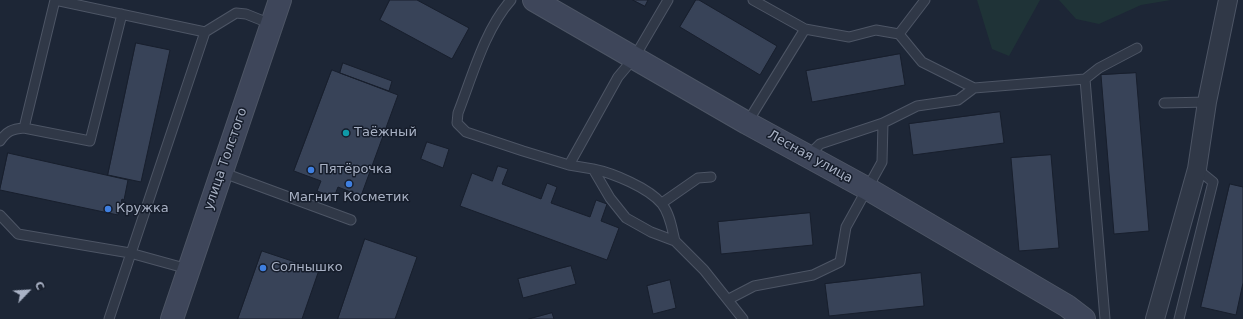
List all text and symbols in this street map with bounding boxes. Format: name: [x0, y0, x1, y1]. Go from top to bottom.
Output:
street label: улица Толстого: [201, 106, 251, 212]
place label: Таёжный: [354, 125, 417, 141]
street label: Лесная улица: [765, 127, 855, 187]
marker: Таёжный: [341, 128, 351, 138]
place label: Пятёрочка: [319, 162, 392, 178]
marker: Пятёрочка: [306, 165, 316, 175]
marker: Магнит Косметик: [344, 179, 354, 189]
place label: Магнит Косметик: [289, 190, 409, 206]
place label: Кружка: [116, 201, 169, 217]
marker: Кружка: [103, 204, 113, 214]
place label: Солнышко: [271, 260, 343, 276]
marker: Солнышко: [258, 263, 268, 273]
north arrow: [8, 271, 48, 311]
text: С: [32, 279, 47, 292]

